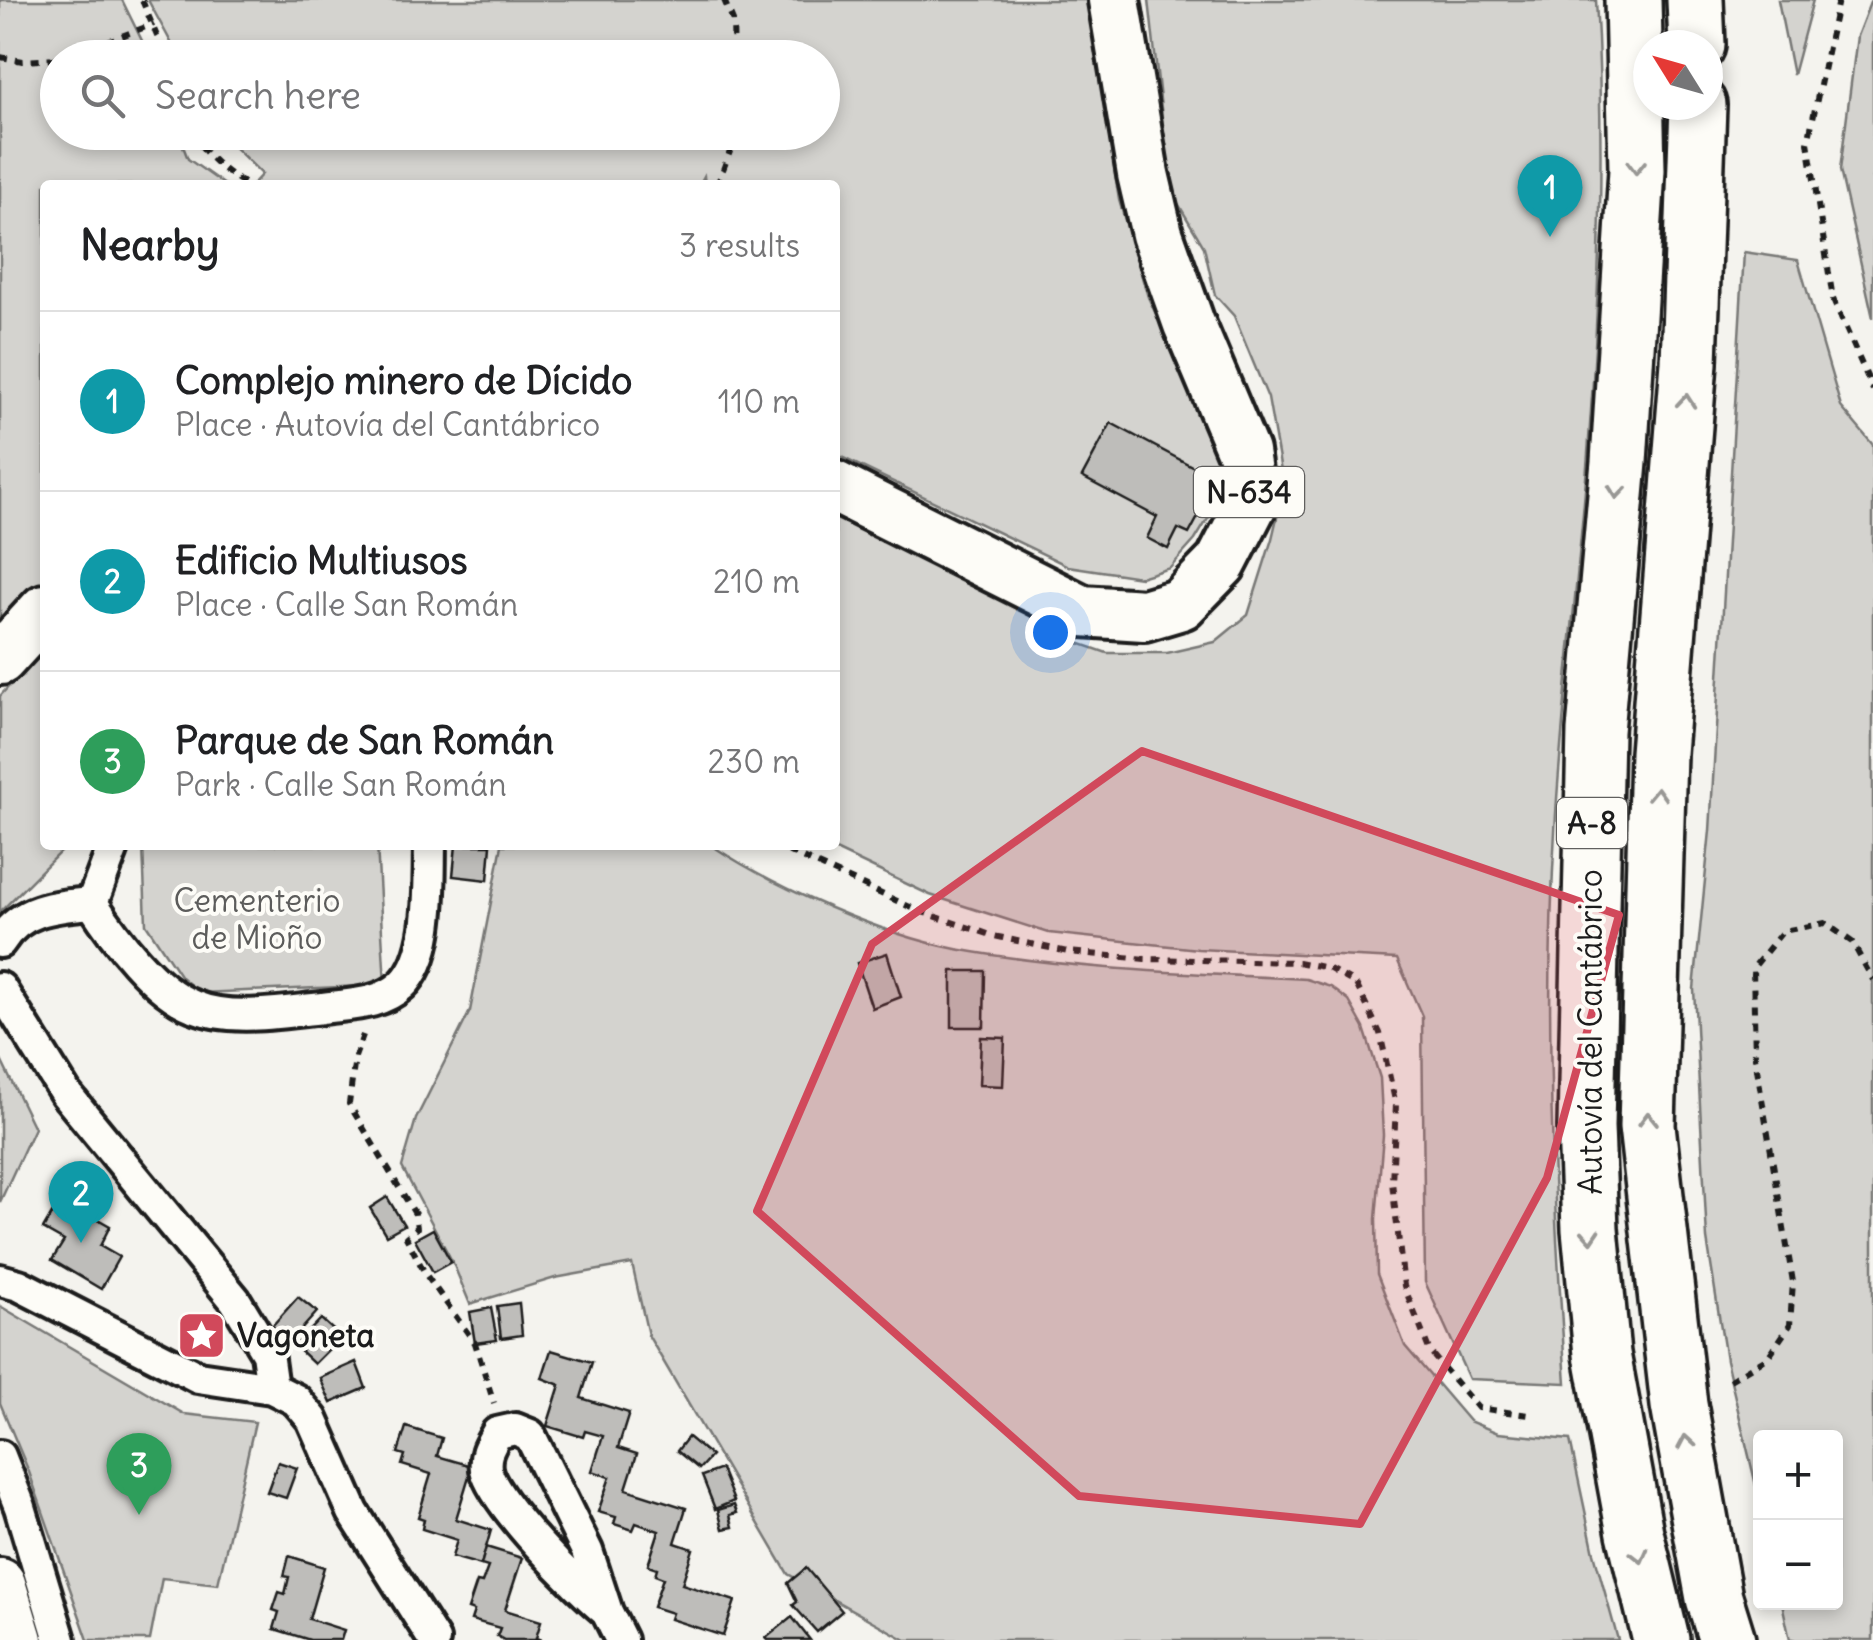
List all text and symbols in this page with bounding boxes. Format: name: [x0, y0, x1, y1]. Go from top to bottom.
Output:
north arrow: [1633, 30, 1723, 120]
search box: [40, 40, 840, 150]
icon: search: [75, 68, 130, 123]
text: Search here: [155, 72, 361, 119]
pin: 1: [1518, 154, 1582, 237]
one-way arrow: [1626, 160, 1647, 176]
text: Nearby: [80, 219, 219, 271]
text: 3 results: [679, 225, 800, 266]
text: Complejo minero de Dícido: [175, 357, 632, 404]
text: 1: [106, 381, 119, 422]
text: 110 m: [718, 381, 800, 422]
one-way arrow: [1675, 392, 1696, 408]
text: Place · Autovía del Cantábrico: [175, 404, 600, 445]
road number: N-634: [1194, 467, 1304, 517]
one-way arrow: [1606, 484, 1628, 500]
text: Edificio Multiusos: [175, 537, 468, 584]
text: 2: [104, 561, 121, 602]
text: 210 m: [713, 561, 800, 602]
text: Place · Calle San Román: [175, 584, 518, 625]
your location: [1025, 607, 1076, 658]
text: Parque de San Román: [175, 717, 554, 764]
text: 3: [103, 741, 122, 782]
text: 230 m: [708, 741, 800, 782]
text: Park · Calle San Román: [175, 764, 507, 805]
one-way arrow: [1646, 786, 1667, 802]
road number: A-8: [1557, 798, 1627, 848]
street label: Autovía del Cantábrico: [1570, 869, 1611, 1195]
park label: Cementerio de Mioño: [174, 880, 340, 958]
one-way arrow: [1638, 1111, 1659, 1127]
pin: 2: [48, 1160, 114, 1243]
one-way arrow: [1579, 1228, 1601, 1244]
place icon: Vagoneta: [176, 1309, 228, 1361]
place label: Vagoneta: [237, 1315, 375, 1356]
map controls: [1753, 1430, 1843, 1610]
button: +: [1753, 1430, 1843, 1520]
pin: 3: [106, 1432, 172, 1515]
one-way arrow: [1676, 1434, 1697, 1450]
button: −: [1753, 1520, 1843, 1610]
one-way arrow: [1628, 1547, 1649, 1564]

